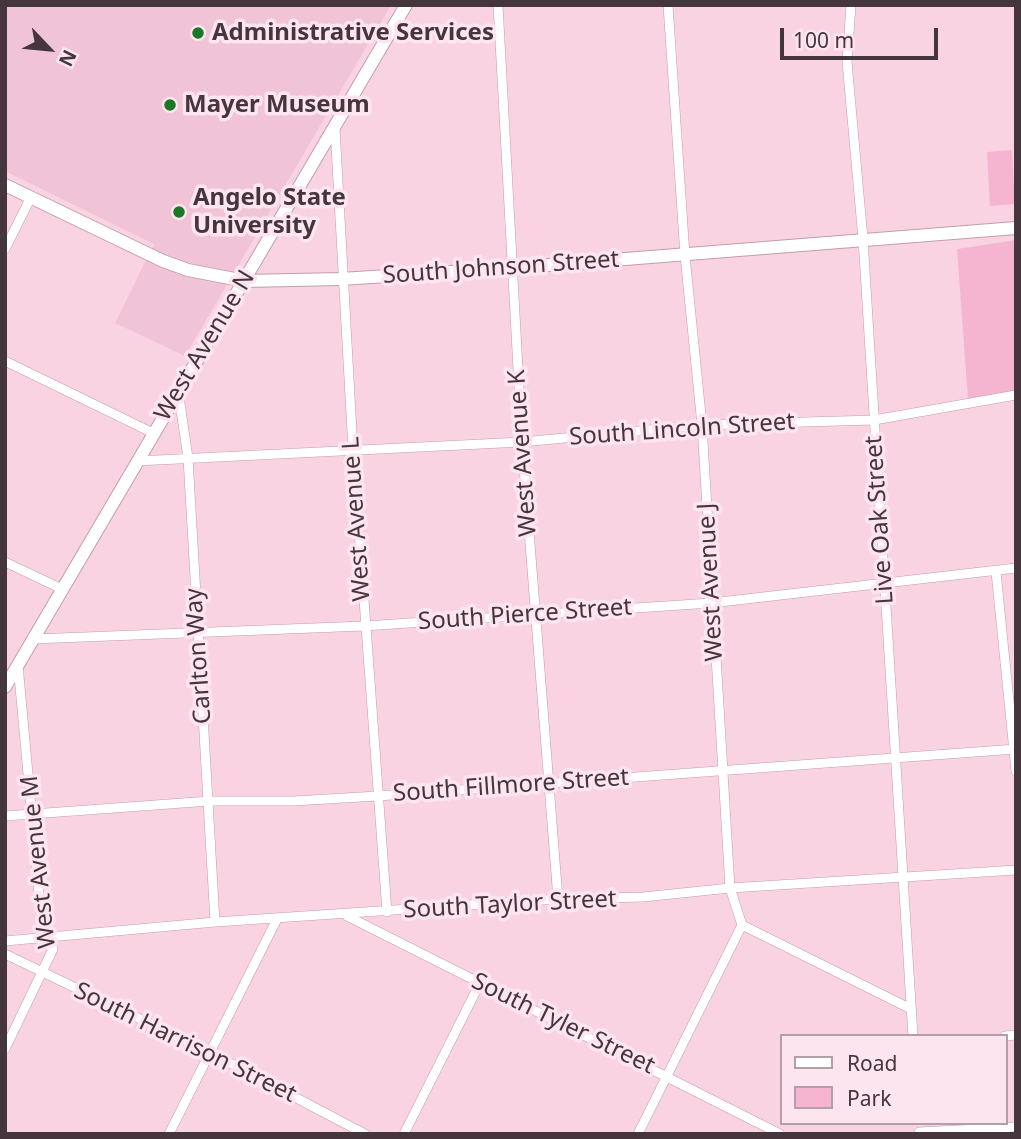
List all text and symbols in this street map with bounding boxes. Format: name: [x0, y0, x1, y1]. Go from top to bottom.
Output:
north arrow: [14, 14, 84, 84]
scale bar: [783, 14, 940, 58]
place label: Administrative Services: [212, 19, 494, 47]
marker: Administrative Services: [190, 25, 206, 41]
text: 100 m: [793, 26, 854, 54]
text: N: [53, 46, 83, 71]
place label: Mayer Museum: [184, 91, 370, 119]
marker: Mayer Museum: [162, 97, 178, 113]
place label: Angelo State University: [193, 184, 346, 240]
marker: Angelo State University: [171, 204, 187, 220]
street label: South Johnson Street: [382, 245, 620, 291]
street label: West Avenue N: [149, 266, 261, 426]
street label: West Avenue K: [503, 369, 543, 537]
street label: South Lincoln Street: [568, 408, 796, 452]
street label: Live Oak Street: [860, 435, 900, 605]
street label: West Avenue L: [337, 436, 377, 602]
street label: West Avenue J: [692, 502, 730, 662]
street label: Carlton Way: [180, 587, 218, 725]
street label: South Pierce Street: [417, 593, 633, 637]
street label: South Fillmore Street: [392, 763, 630, 809]
street label: West Avenue M: [16, 774, 62, 950]
street label: South Taylor Street: [403, 885, 617, 925]
street label: South Tyler Street: [467, 967, 659, 1081]
street label: South Harrison Street: [69, 977, 301, 1109]
legend: [780, 1034, 1007, 1125]
text: Road: [847, 1049, 897, 1077]
text: Park: [847, 1084, 891, 1112]

